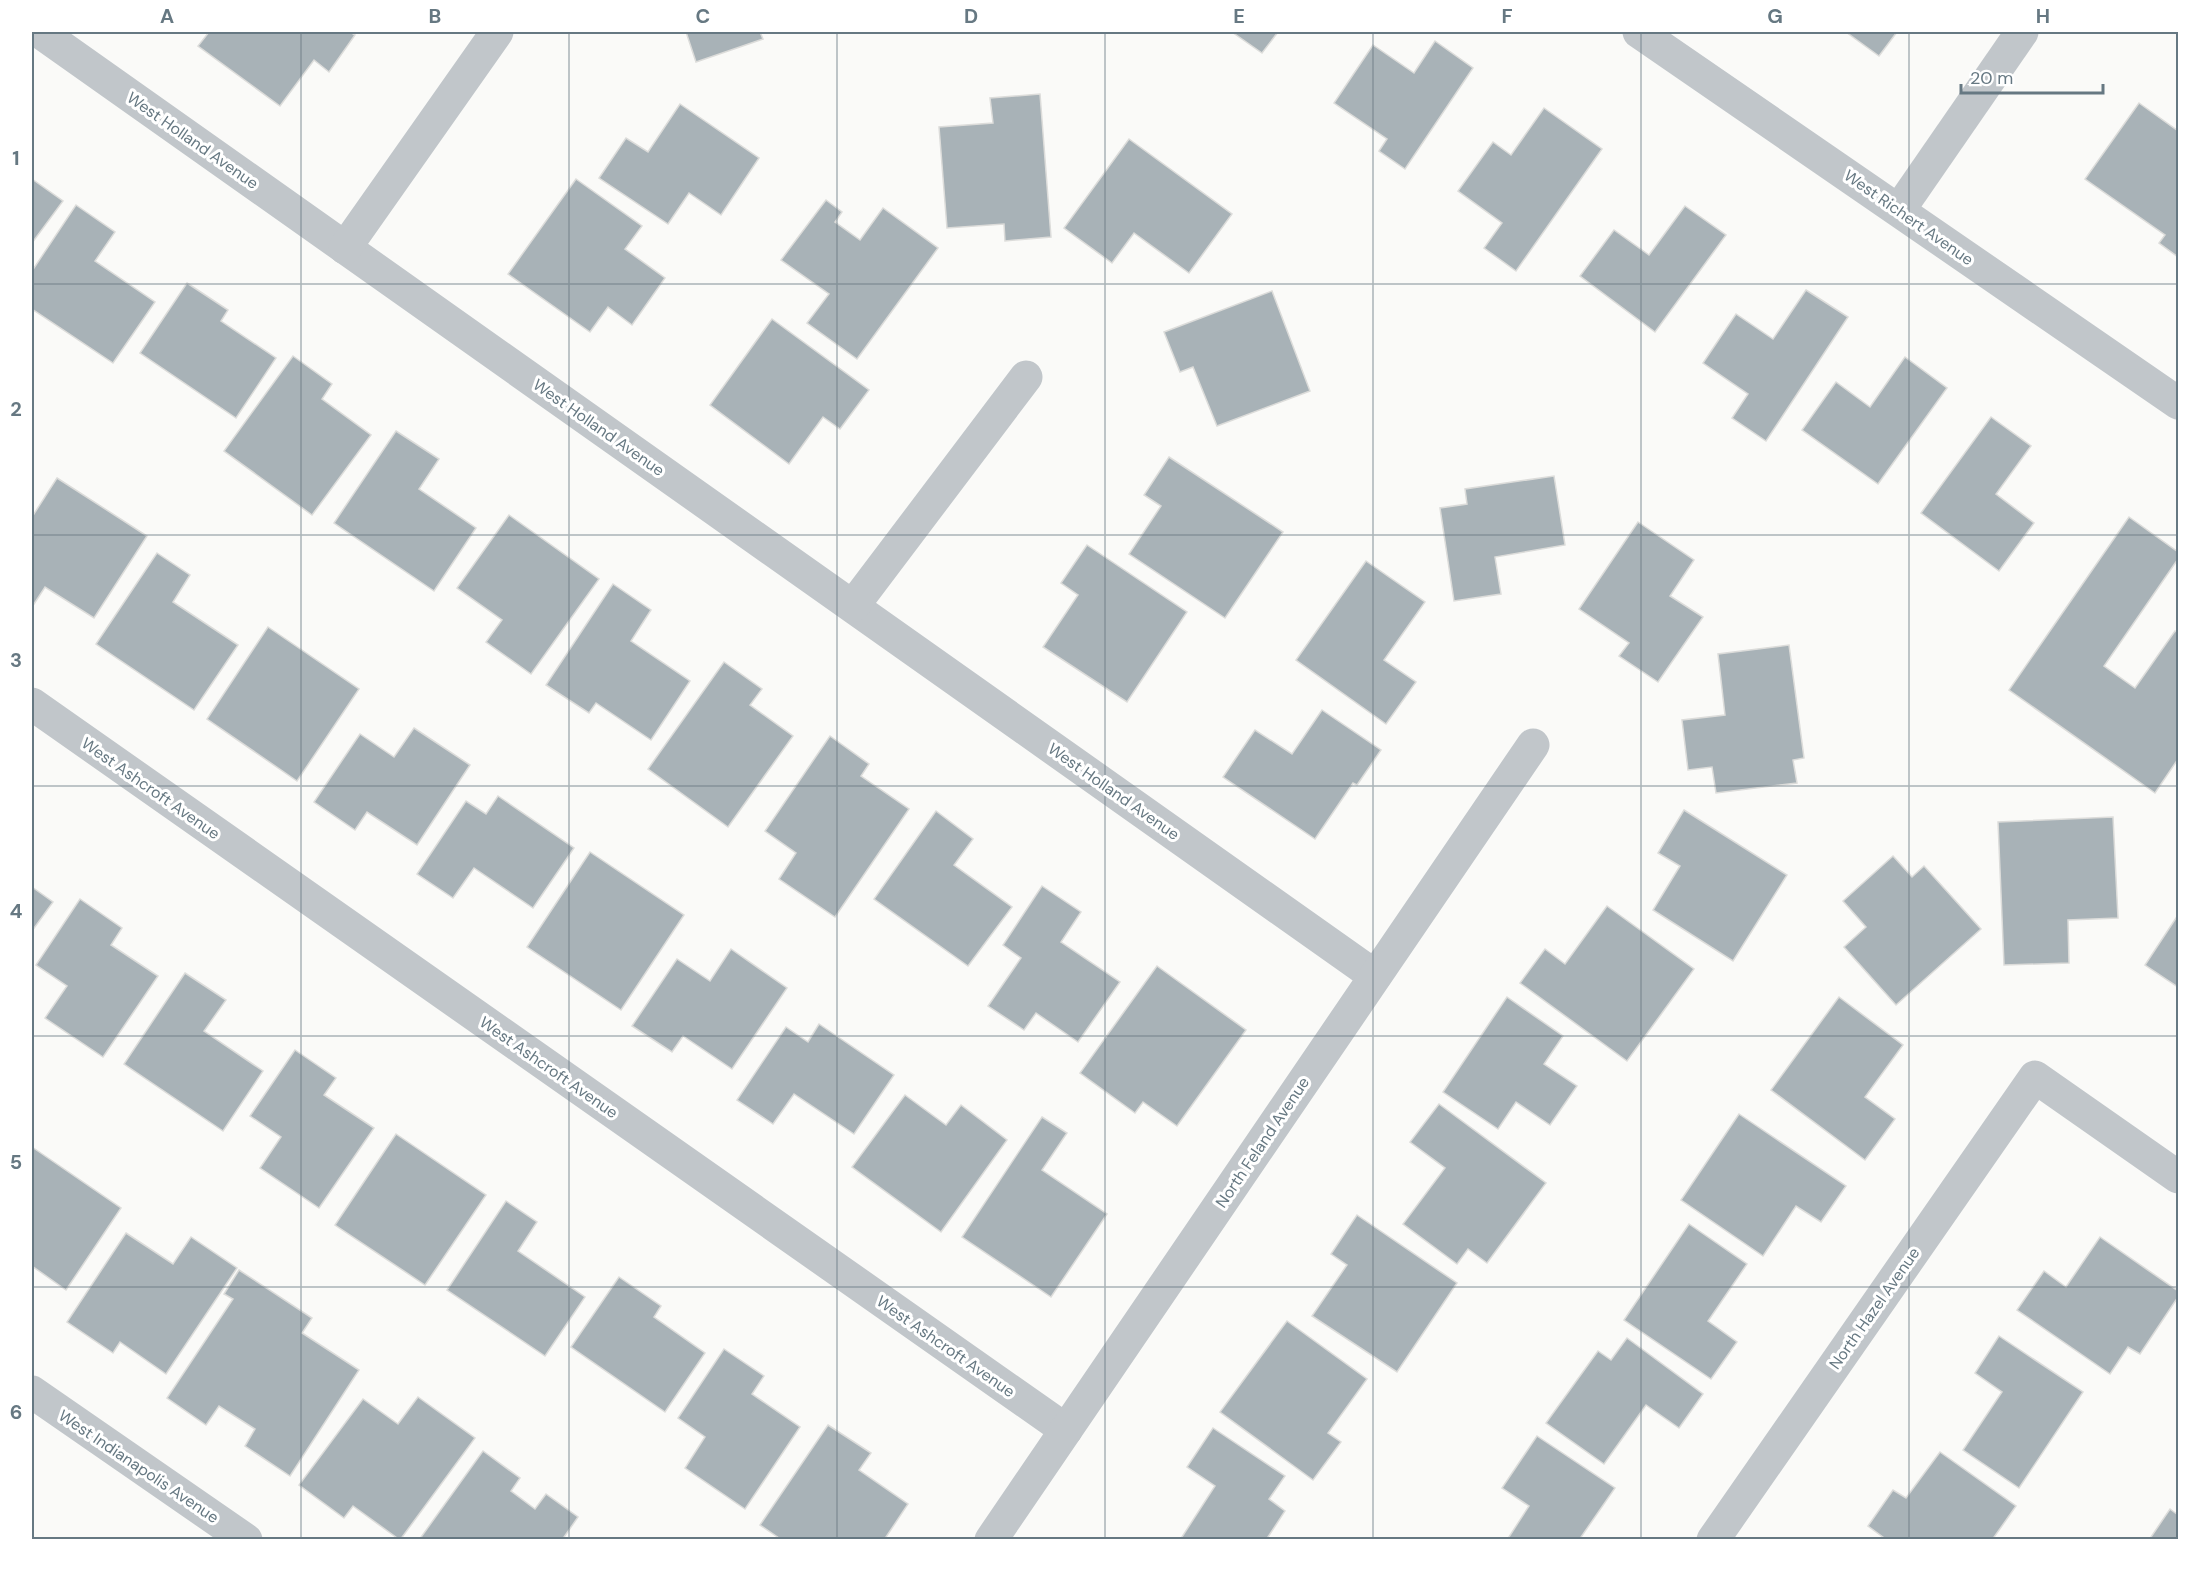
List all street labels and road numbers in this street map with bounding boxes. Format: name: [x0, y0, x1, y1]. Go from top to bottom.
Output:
street label: West Holland Avenue: [123, 87, 263, 194]
street label: West Richert Avenue: [1840, 165, 1978, 270]
street label: West Holland Avenue: [529, 374, 669, 481]
street label: West Ashcroft Avenue: [77, 733, 224, 844]
street label: West Holland Avenue: [1044, 738, 1184, 845]
street label: West Ashcroft Avenue: [475, 1012, 622, 1123]
street label: North Feland Avenue: [1211, 1073, 1314, 1212]
street label: North Hazel Avenue: [1824, 1243, 1924, 1373]
street label: West Ashcroft Avenue: [872, 1291, 1019, 1402]
street label: West Indianapolis Avenue: [55, 1405, 223, 1528]

